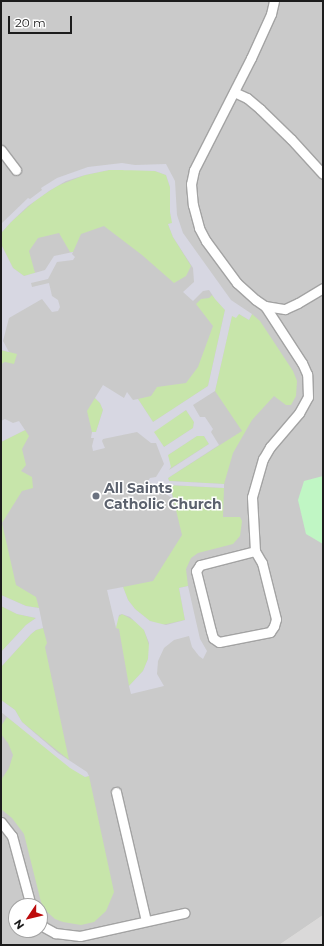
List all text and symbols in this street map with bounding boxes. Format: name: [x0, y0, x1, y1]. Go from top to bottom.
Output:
scale bar: [10, 8, 74, 34]
text: 20 m: [15, 15, 46, 30]
place label: All Saints Catholic Church: [104, 480, 222, 512]
marker: All Saints Catholic Church: [91, 491, 101, 501]
north arrow: [8, 898, 48, 938]
text: N: [11, 917, 27, 932]

